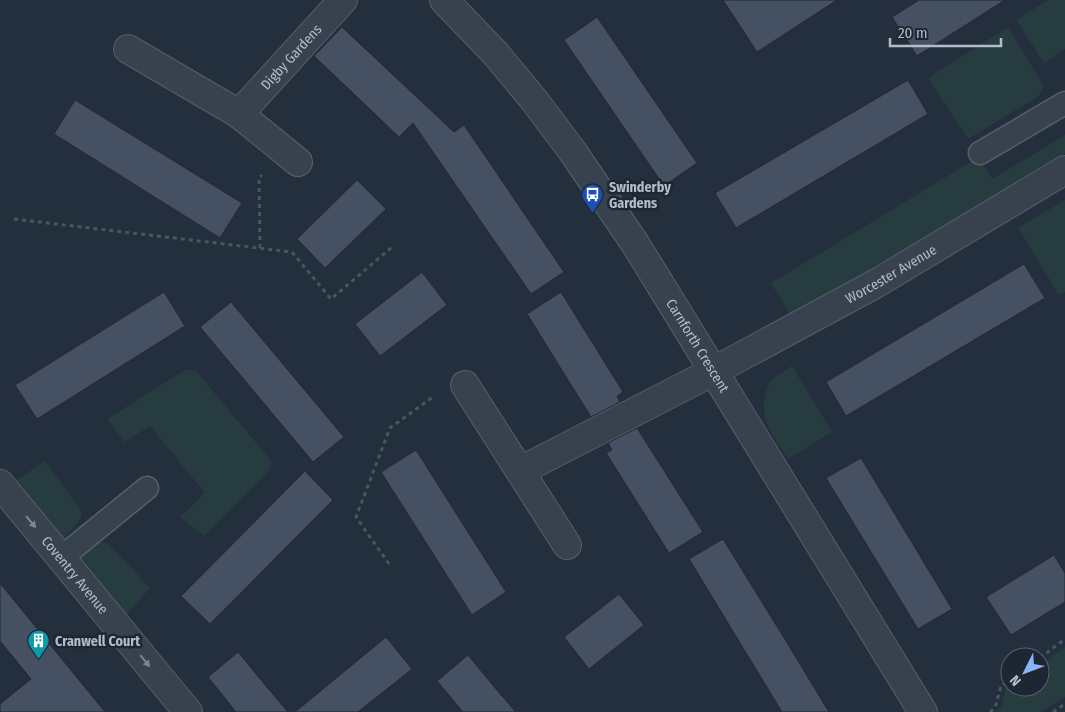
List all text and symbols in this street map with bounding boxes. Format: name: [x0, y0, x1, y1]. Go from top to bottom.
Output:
scale bar: [890, 15, 1001, 47]
street label: Digby Gardens: [257, 21, 326, 93]
text: 20 m: [898, 24, 928, 42]
place label: Swinderby Gardens: [609, 179, 671, 212]
bus stop icon: Swinderby Gardens: [581, 183, 605, 214]
street label: Worcester Avenue: [843, 241, 940, 307]
street label: Carnforth Crescent: [662, 296, 733, 396]
one-way arrow: [25, 516, 36, 528]
street label: Coventry Avenue: [38, 533, 112, 618]
building icon: Cranwell Court: [27, 629, 51, 660]
place label: Cranwell Court: [55, 633, 141, 650]
north arrow: [1000, 647, 1050, 697]
one-way arrow: [140, 654, 151, 667]
text: N: [1007, 672, 1025, 689]

